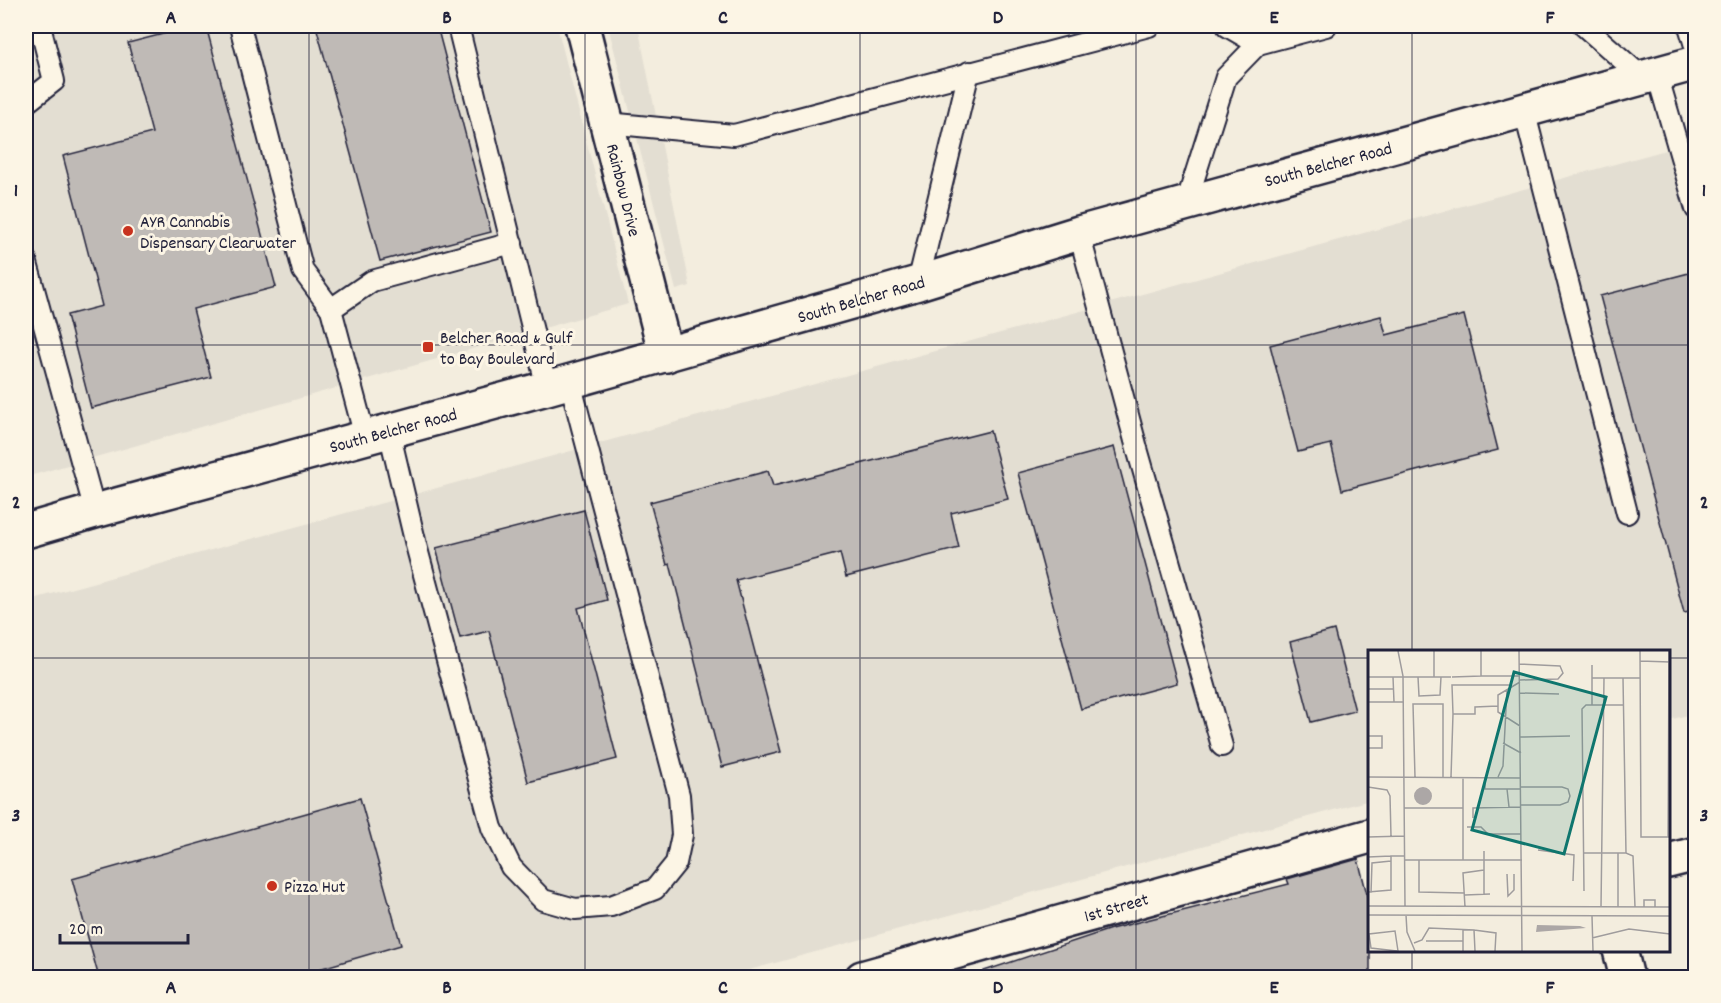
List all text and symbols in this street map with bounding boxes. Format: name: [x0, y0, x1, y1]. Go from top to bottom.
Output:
text: A: [166, 5, 177, 33]
text: B: [442, 5, 452, 33]
text: C: [718, 5, 728, 33]
text: D: [993, 5, 1004, 33]
text: E: [1269, 5, 1279, 33]
text: F: [1546, 5, 1556, 33]
street label: South Belcher Road: [1262, 137, 1395, 195]
street label: Rainbow Drive: [598, 141, 645, 240]
text: 1: [14, 178, 18, 206]
text: 1: [1702, 178, 1706, 206]
place label: AYR Cannabis Dispensary Clearwater: [140, 211, 297, 257]
marker: AYR Cannabis Dispensary Clearwater: [121, 224, 135, 238]
street label: South Belcher Road: [795, 271, 928, 332]
place label: Belcher Road & Gulf to Bay Boulevard: [440, 327, 573, 373]
marker: Belcher Road & Gulf to Bay Boulevard: [421, 340, 435, 354]
street label: South Belcher Road: [327, 403, 460, 461]
text: 2: [12, 490, 20, 518]
text: 2: [1700, 490, 1708, 518]
inset map: [1368, 650, 1670, 952]
text: 3: [12, 803, 20, 831]
text: 3: [1700, 803, 1708, 831]
place label: Pizza Hut: [284, 876, 346, 901]
marker: Pizza Hut: [265, 879, 279, 893]
street label: 1st Street: [1082, 888, 1152, 931]
scale bar: [60, 907, 188, 945]
text: 20 m: [69, 918, 103, 943]
text: A: [166, 975, 177, 1003]
text: B: [442, 975, 452, 1003]
text: C: [718, 975, 728, 1003]
text: D: [993, 975, 1004, 1003]
text: E: [1269, 975, 1279, 1003]
text: F: [1546, 975, 1556, 1003]

